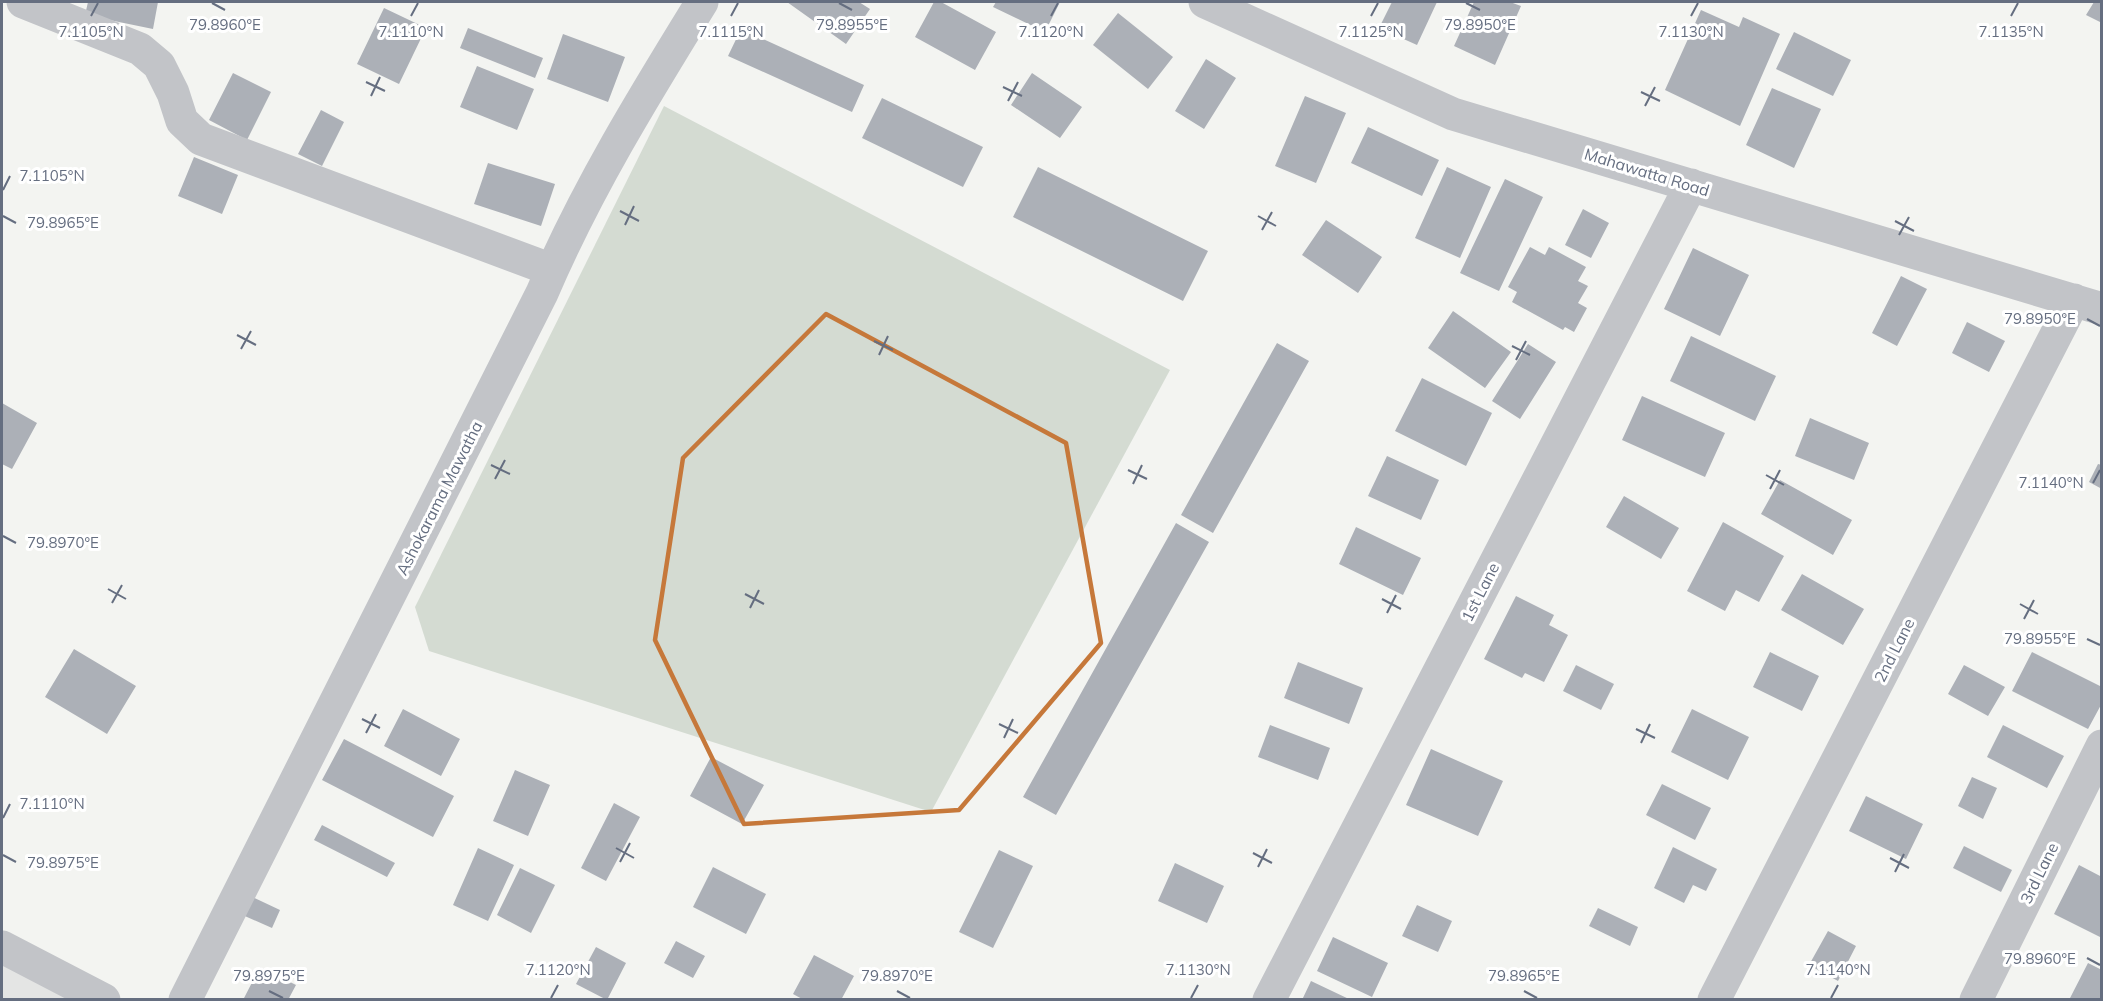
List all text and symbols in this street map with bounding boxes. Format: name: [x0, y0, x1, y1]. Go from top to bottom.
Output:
text: 79.8960°E: [189, 15, 261, 34]
text: 79.8955°E: [816, 15, 888, 34]
text: 79.8950°E: [1444, 15, 1516, 34]
text: 7.1105°N: [58, 22, 124, 41]
text: 7.1110°N: [378, 22, 444, 41]
text: 7.1115°N: [698, 22, 764, 41]
text: 7.1120°N: [1018, 22, 1084, 41]
text: 7.1125°N: [1338, 22, 1404, 41]
text: 7.1130°N: [1658, 22, 1724, 41]
text: 7.1135°N: [1978, 22, 2044, 41]
street label: Mahawatta Road: [1582, 143, 1712, 201]
text: 7.1105°N: [19, 166, 85, 185]
text: 79.8965°E: [27, 213, 99, 232]
text: 79.8950°E: [2004, 309, 2076, 328]
street label: Ashokarama Mawatha: [391, 418, 487, 578]
text: 7.1140°N: [2018, 473, 2084, 492]
text: 79.8970°E: [27, 533, 99, 552]
street label: 1st Lane: [1457, 559, 1503, 625]
street label: 2nd Lane: [1869, 615, 1919, 685]
text: 79.8955°E: [2004, 629, 2076, 648]
text: 7.1110°N: [19, 794, 85, 813]
street label: 3rd Lane: [2016, 839, 2062, 907]
text: 79.8975°E: [27, 853, 99, 872]
text: 79.8960°E: [2004, 949, 2076, 968]
text: 7.1120°N: [525, 960, 591, 979]
text: 7.1130°N: [1165, 960, 1231, 979]
text: 7.1140°N: [1805, 960, 1871, 979]
text: 79.8975°E: [233, 966, 305, 985]
text: 79.8970°E: [861, 966, 933, 985]
text: 79.8965°E: [1488, 966, 1560, 985]

